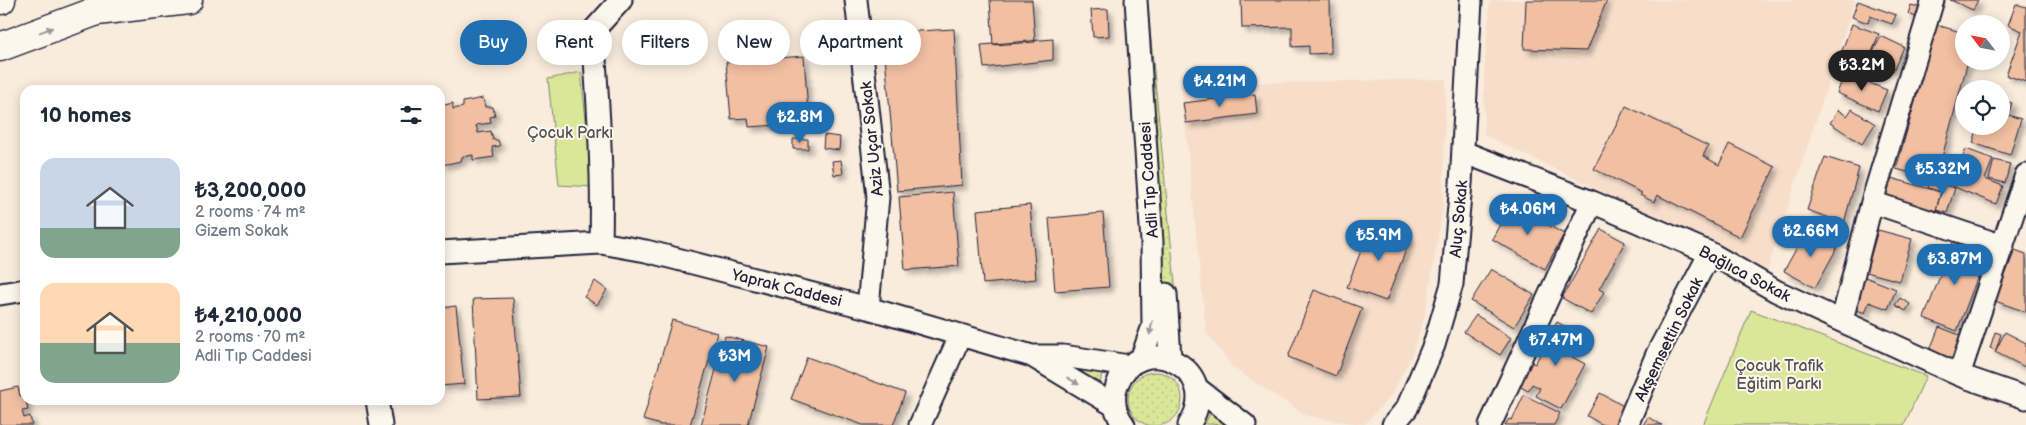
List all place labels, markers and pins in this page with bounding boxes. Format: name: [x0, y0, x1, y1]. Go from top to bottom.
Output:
pin: ₺3.2M: [1827, 49, 1897, 92]
pin: ₺4.21M: [1179, 66, 1261, 108]
pin: ₺2.8M: [765, 102, 835, 144]
pin: ₺5.32M: [1902, 154, 1984, 196]
pin: ₺4.06M: [1487, 194, 1569, 236]
pin: ₺2.66M: [1770, 216, 1852, 258]
pin: ₺5.9M: [1344, 220, 1414, 262]
pin: ₺3.87M: [1914, 244, 1996, 286]
pin: ₺7.47M: [1515, 324, 1597, 367]
pin: ₺3M: [711, 340, 759, 383]

